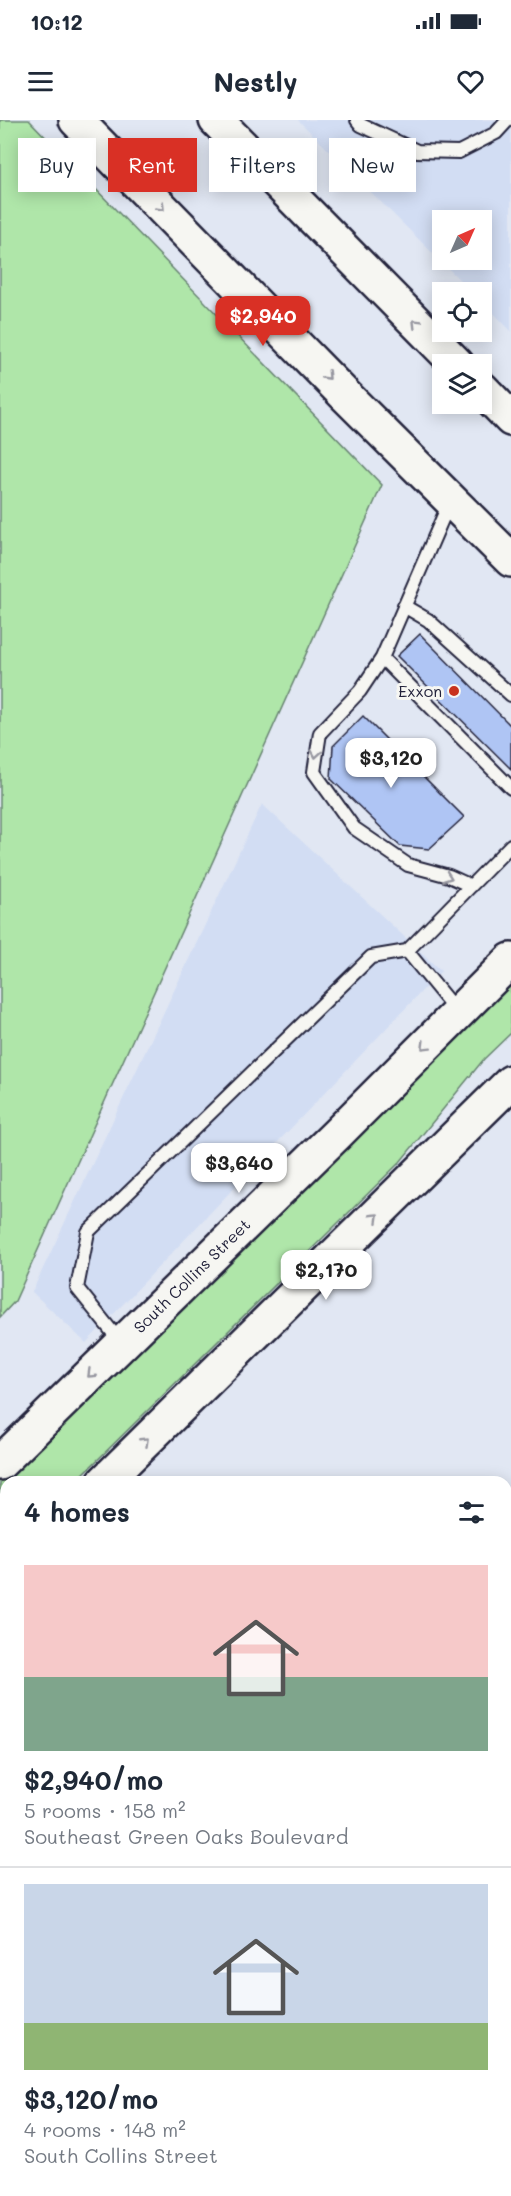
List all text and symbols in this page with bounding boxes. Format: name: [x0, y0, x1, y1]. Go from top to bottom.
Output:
text: 10:12: [30, 7, 83, 36]
text: Nestly: [213, 64, 298, 99]
icon: menu: [24, 65, 57, 98]
icon: heart: [454, 65, 487, 98]
chip: Buy: [18, 138, 96, 192]
chip: Rent: [108, 138, 197, 192]
chip: Filters: [209, 138, 317, 192]
chip: New: [329, 138, 416, 192]
one-way arrow: [153, 199, 164, 210]
north arrow: [432, 210, 492, 270]
map controls: [432, 210, 492, 414]
button: locate: [432, 282, 492, 342]
pin: $2,940: [214, 296, 312, 347]
text: $2,940: [229, 302, 297, 328]
one-way arrow: [413, 319, 424, 330]
button: layers: [432, 354, 492, 414]
one-way arrow: [319, 369, 330, 380]
place label: Exxon: [398, 680, 442, 701]
marker: Exxon: [447, 684, 461, 698]
pin: $3,120: [342, 738, 440, 789]
text: $3,120: [359, 744, 423, 770]
one-way arrow: [311, 749, 323, 758]
one-way arrow: [443, 869, 453, 882]
one-way arrow: [421, 1039, 431, 1050]
pin: $3,640: [190, 1143, 288, 1194]
text: $3,640: [205, 1149, 273, 1175]
one-way arrow: [367, 1213, 378, 1224]
street label: South Collins Street: [129, 1214, 254, 1337]
pin: $2,170: [277, 1250, 375, 1301]
text: $2,170: [295, 1256, 357, 1282]
one-way arrow: [88, 1367, 98, 1378]
one-way arrow: [139, 1437, 149, 1448]
text: 4 homes: [24, 1495, 130, 1529]
icon: filters: [455, 1496, 488, 1529]
icon: home: [202, 1604, 310, 1712]
text: $2,940/mo: [24, 1763, 163, 1797]
text: 5 rooms · 158 m²: [24, 1797, 186, 1823]
text: Southeast Green Oaks Boulevard: [24, 1823, 348, 1849]
icon: home: [202, 1923, 310, 2031]
text: $3,120/mo: [24, 2082, 158, 2116]
text: 4 rooms · 148 m²: [24, 2116, 186, 2142]
text: South Collins Street: [24, 2142, 218, 2168]

